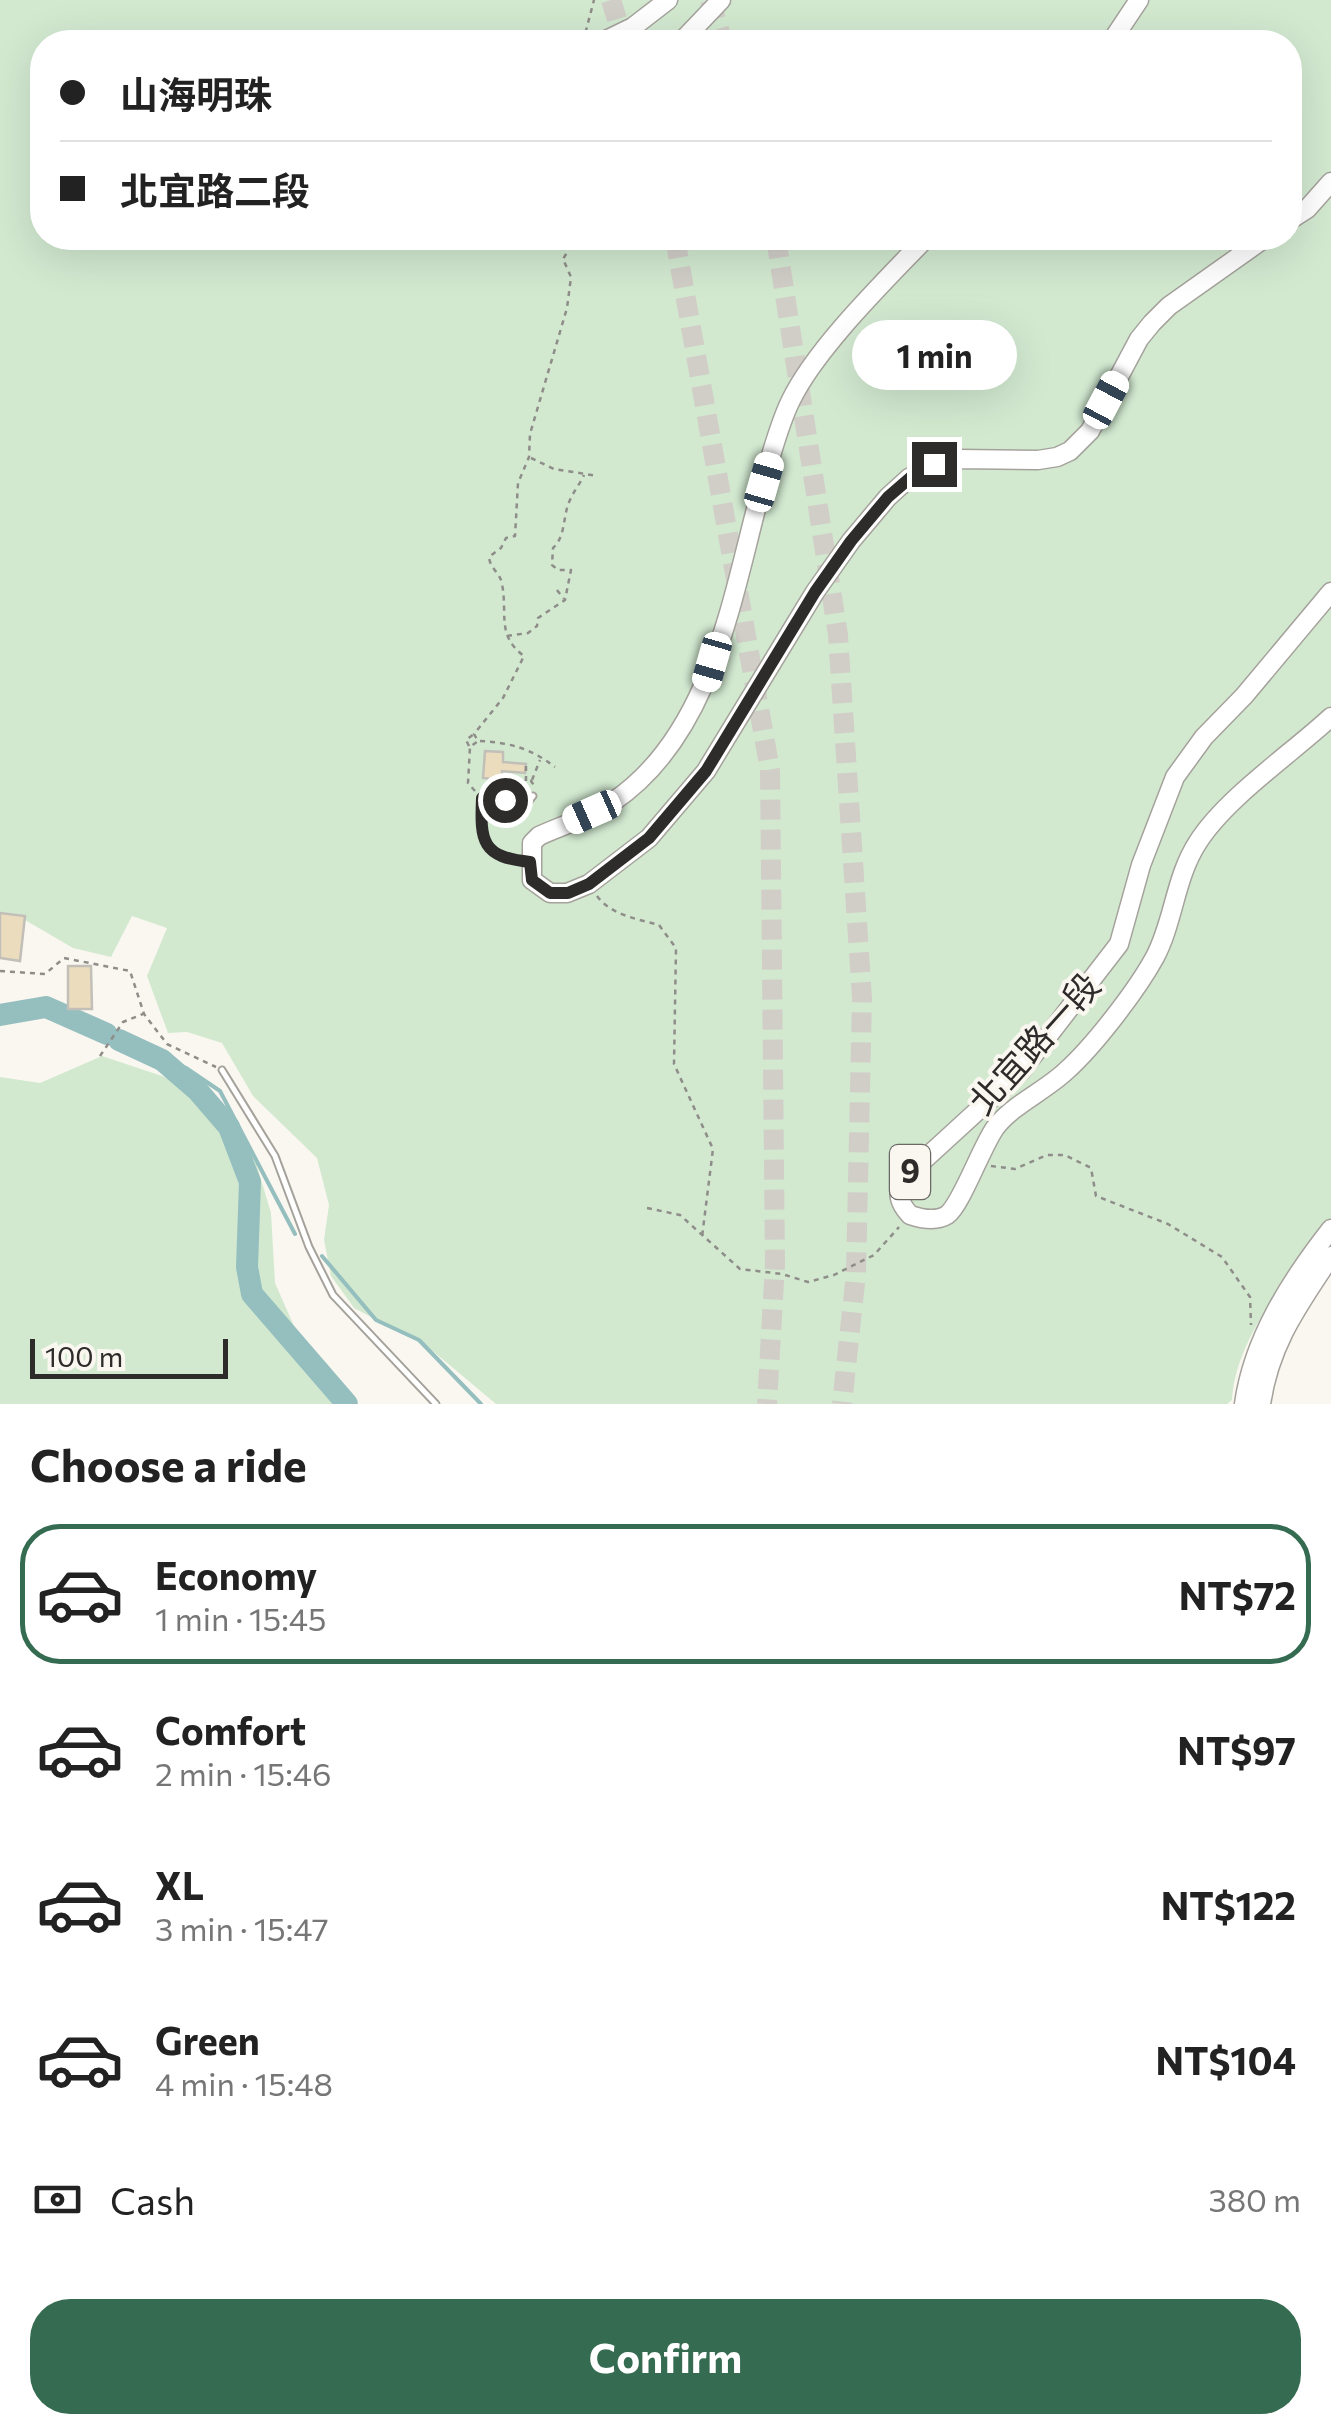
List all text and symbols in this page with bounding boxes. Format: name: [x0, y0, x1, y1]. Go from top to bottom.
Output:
text: 山海明珠: [120, 70, 272, 117]
text: 北宜路二段: [120, 166, 310, 213]
callout: 1 min: [852, 319, 1016, 389]
text: 1 min: [897, 335, 972, 375]
car: [1079, 366, 1133, 434]
route end: [912, 442, 957, 487]
car: [741, 449, 787, 515]
car: [689, 629, 735, 695]
route start: [483, 778, 528, 823]
car: [558, 786, 626, 838]
street label: 北宜路一段: [959, 963, 1108, 1122]
road number: 9: [890, 1145, 930, 1199]
scale bar: [30, 1334, 228, 1378]
text: 100 m: [45, 1339, 123, 1373]
text: Choose a ride: [30, 1436, 307, 1491]
icon: car: [35, 1549, 125, 1639]
text: Economy: [155, 1551, 317, 1598]
text: NT$72: [1179, 1571, 1296, 1618]
text: 1 min · 15:45: [155, 1598, 326, 1638]
icon: car: [35, 1704, 125, 1794]
text: Comfort: [155, 1706, 306, 1753]
text: NT$97: [1177, 1726, 1296, 1773]
text: 2 min · 15:46: [155, 1753, 331, 1793]
icon: car: [35, 1859, 125, 1949]
text: XL: [155, 1861, 204, 1908]
text: NT$122: [1161, 1881, 1296, 1928]
text: 3 min · 15:47: [155, 1908, 329, 1948]
icon: car: [35, 2014, 125, 2104]
text: Green: [155, 2016, 260, 2063]
text: NT$104: [1155, 2036, 1296, 2083]
text: 4 min · 15:48: [155, 2063, 333, 2103]
icon: cash: [30, 2172, 85, 2227]
text: Cash: [110, 2176, 195, 2223]
text: 380 m: [1208, 2179, 1301, 2219]
button: Confirm: [30, 2299, 1301, 2414]

